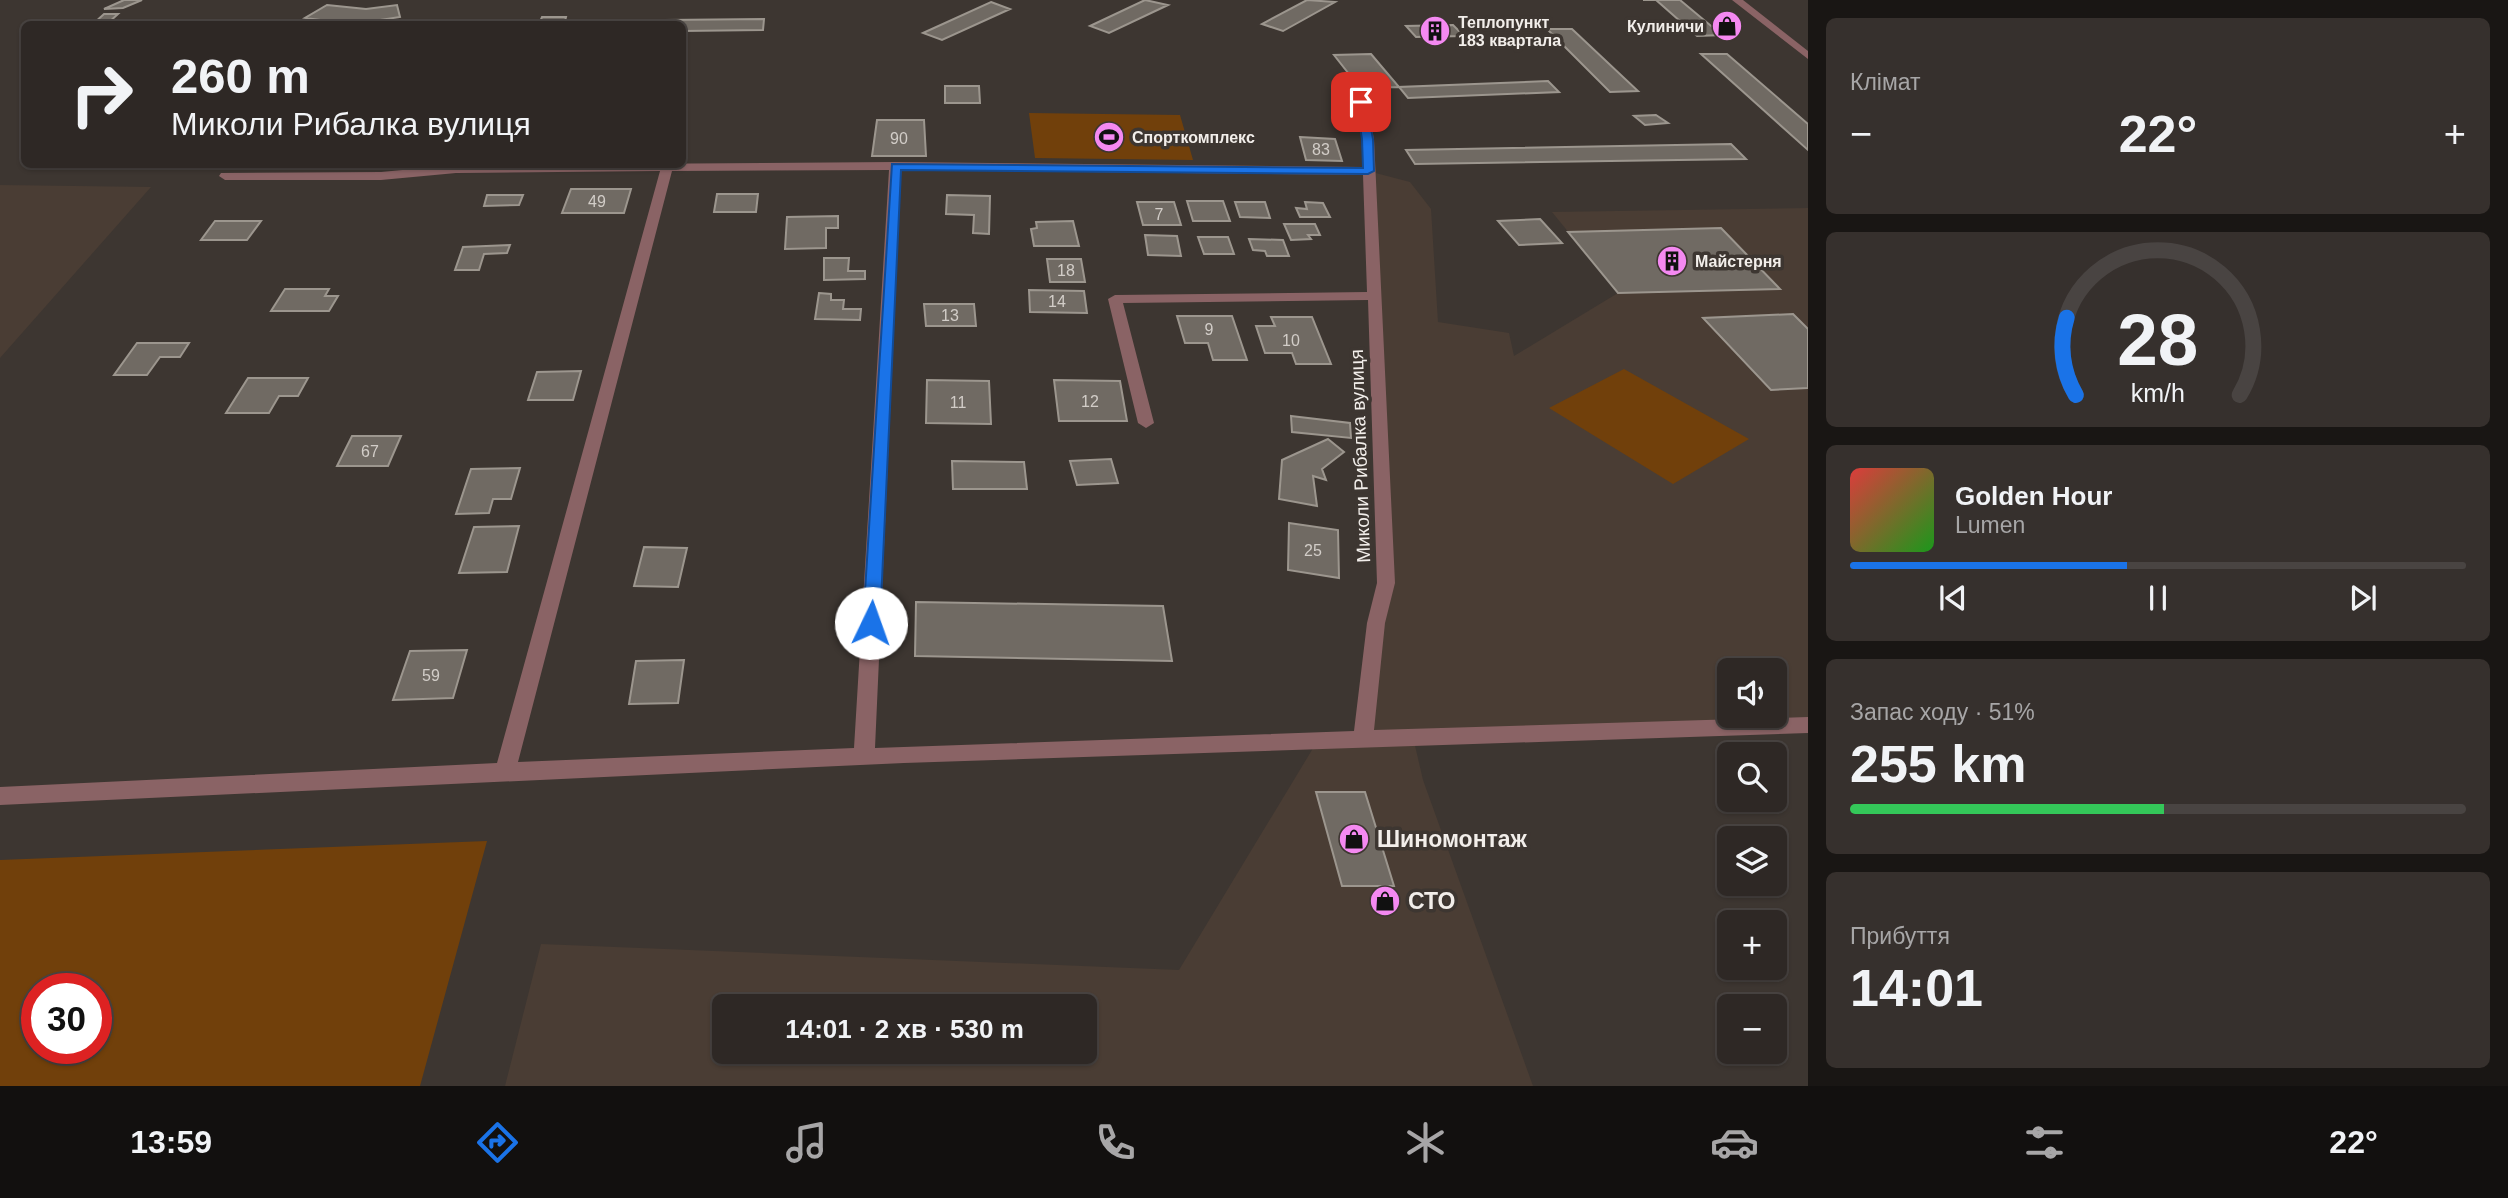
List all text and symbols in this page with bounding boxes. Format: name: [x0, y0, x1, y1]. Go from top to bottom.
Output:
shop icon: Кулиничи: [1710, 9, 1744, 43]
building icon: Теплопункт 183 квартала: [1418, 14, 1452, 48]
place label: Теплопункт 183 квартала: [1458, 14, 1561, 49]
place label: Кулиничи: [1627, 18, 1704, 35]
icon: right: [56, 49, 147, 140]
text: 260 m: [171, 49, 310, 103]
text: Клімат: [1850, 69, 1921, 95]
pin: [1331, 72, 1391, 132]
icon: arrive: [1342, 83, 1380, 121]
text: 22°: [2119, 105, 2197, 163]
text: Миколи Рибалка вулиця: [171, 106, 531, 142]
text: −: [1850, 113, 1872, 155]
text: +: [2444, 113, 2466, 155]
sports icon: Спорткомплекс: [1092, 120, 1126, 154]
place label: Спорткомплекс: [1132, 129, 1255, 146]
house number: 90: [890, 130, 908, 147]
house number: 83: [1312, 141, 1330, 158]
house number: 49: [588, 193, 606, 210]
house number: 7: [1155, 206, 1164, 223]
building icon: Майстерня: [1655, 244, 1689, 278]
place label: Майстерня: [1695, 253, 1782, 270]
house number: 18: [1057, 262, 1075, 279]
house number: 14: [1048, 293, 1066, 310]
text: 28: [2118, 300, 2198, 381]
house number: 13: [941, 307, 959, 324]
house number: 9: [1205, 321, 1214, 338]
house number: 10: [1282, 332, 1300, 349]
street label: Миколи Рибалка вулиця: [1346, 349, 1374, 563]
text: km/h: [2131, 379, 2185, 407]
house number: 12: [1081, 393, 1099, 410]
house number: 11: [950, 394, 966, 411]
house number: 67: [361, 443, 379, 460]
text: Golden Hour: [1955, 481, 2112, 511]
text: Lumen: [1955, 512, 2025, 538]
house number: 25: [1304, 542, 1322, 559]
icon: previous: [1934, 579, 1972, 617]
icon: pause: [2139, 579, 2177, 617]
icon: next: [2344, 579, 2382, 617]
position arrow: [834, 586, 908, 660]
map controls: [1717, 658, 1787, 1064]
button: sound: [1717, 658, 1787, 728]
house number: 59: [422, 667, 440, 684]
text: Запас ходу · 51%: [1850, 699, 2035, 725]
text: 255 km: [1850, 735, 2026, 793]
button: search: [1717, 742, 1787, 812]
shop icon: Шиномонтаж: [1337, 822, 1371, 856]
place label: Шиномонтаж: [1377, 826, 1528, 852]
button: layers: [1717, 826, 1787, 896]
shop icon: СТО: [1368, 884, 1402, 918]
place label: СТО: [1408, 888, 1455, 914]
button: +: [1717, 910, 1787, 980]
text: Прибуття: [1850, 923, 1950, 949]
text: 14:01: [1850, 959, 1983, 1017]
speed limit sign: 30: [21, 973, 112, 1064]
button: −: [1717, 994, 1787, 1064]
text: 14:01 · 2 хв · 530 m: [785, 1014, 1024, 1044]
icon: directions: [473, 1118, 522, 1167]
icon: music: [782, 1118, 831, 1167]
icon: phone: [1091, 1118, 1140, 1167]
icon: climate: [1401, 1118, 1450, 1167]
icon: car: [1710, 1118, 1759, 1167]
icon: filters: [2020, 1118, 2069, 1167]
text: 13:59: [130, 1124, 212, 1160]
text: 22°: [2329, 1124, 2378, 1160]

